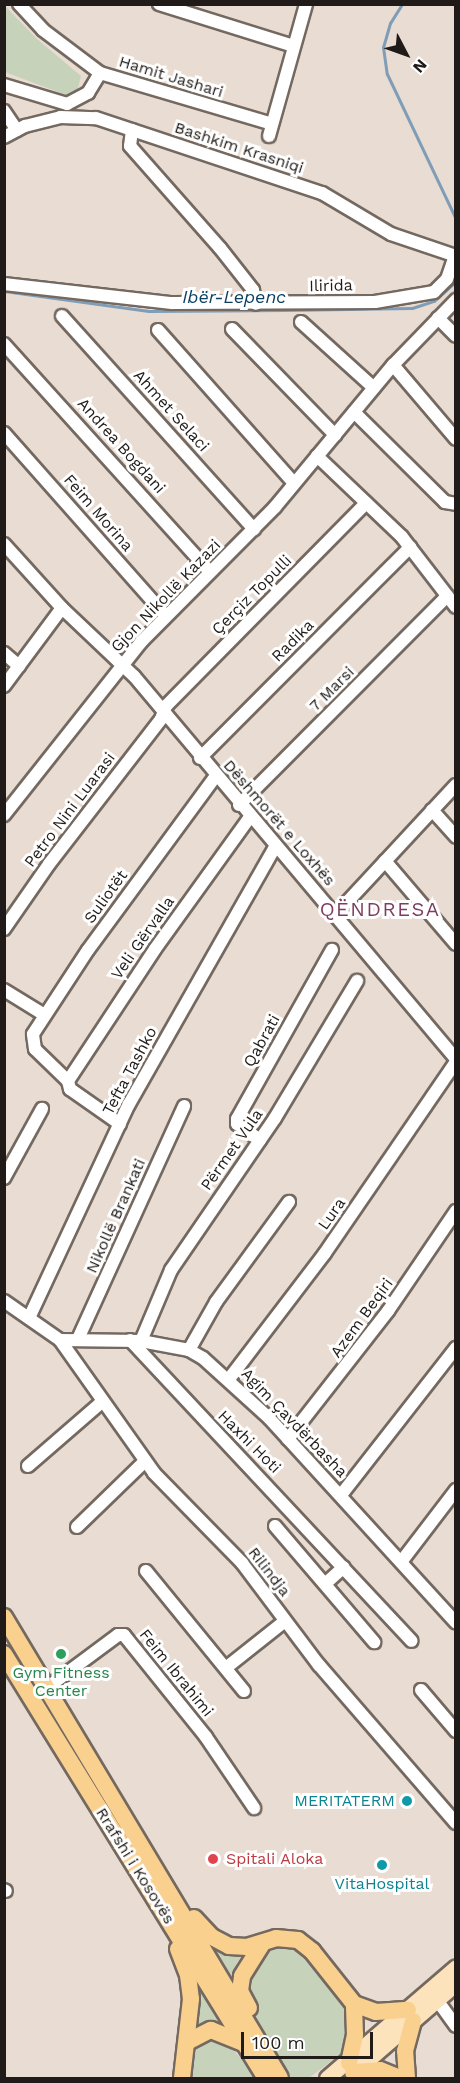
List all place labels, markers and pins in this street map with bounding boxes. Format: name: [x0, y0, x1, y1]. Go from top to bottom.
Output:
marker: Gym Fitness Center: [54, 1647, 68, 1661]
place label: Gym Fitness Center: [12, 1663, 110, 1701]
place label: MERITATERM: [294, 1791, 395, 1811]
marker: MERITATERM: [400, 1794, 414, 1808]
place label: Spitali Aloka: [226, 1849, 324, 1869]
marker: Spitali Aloka: [204, 1850, 222, 1868]
marker: VitaHospital: [375, 1858, 389, 1872]
place label: VitaHospital: [335, 1874, 429, 1894]

